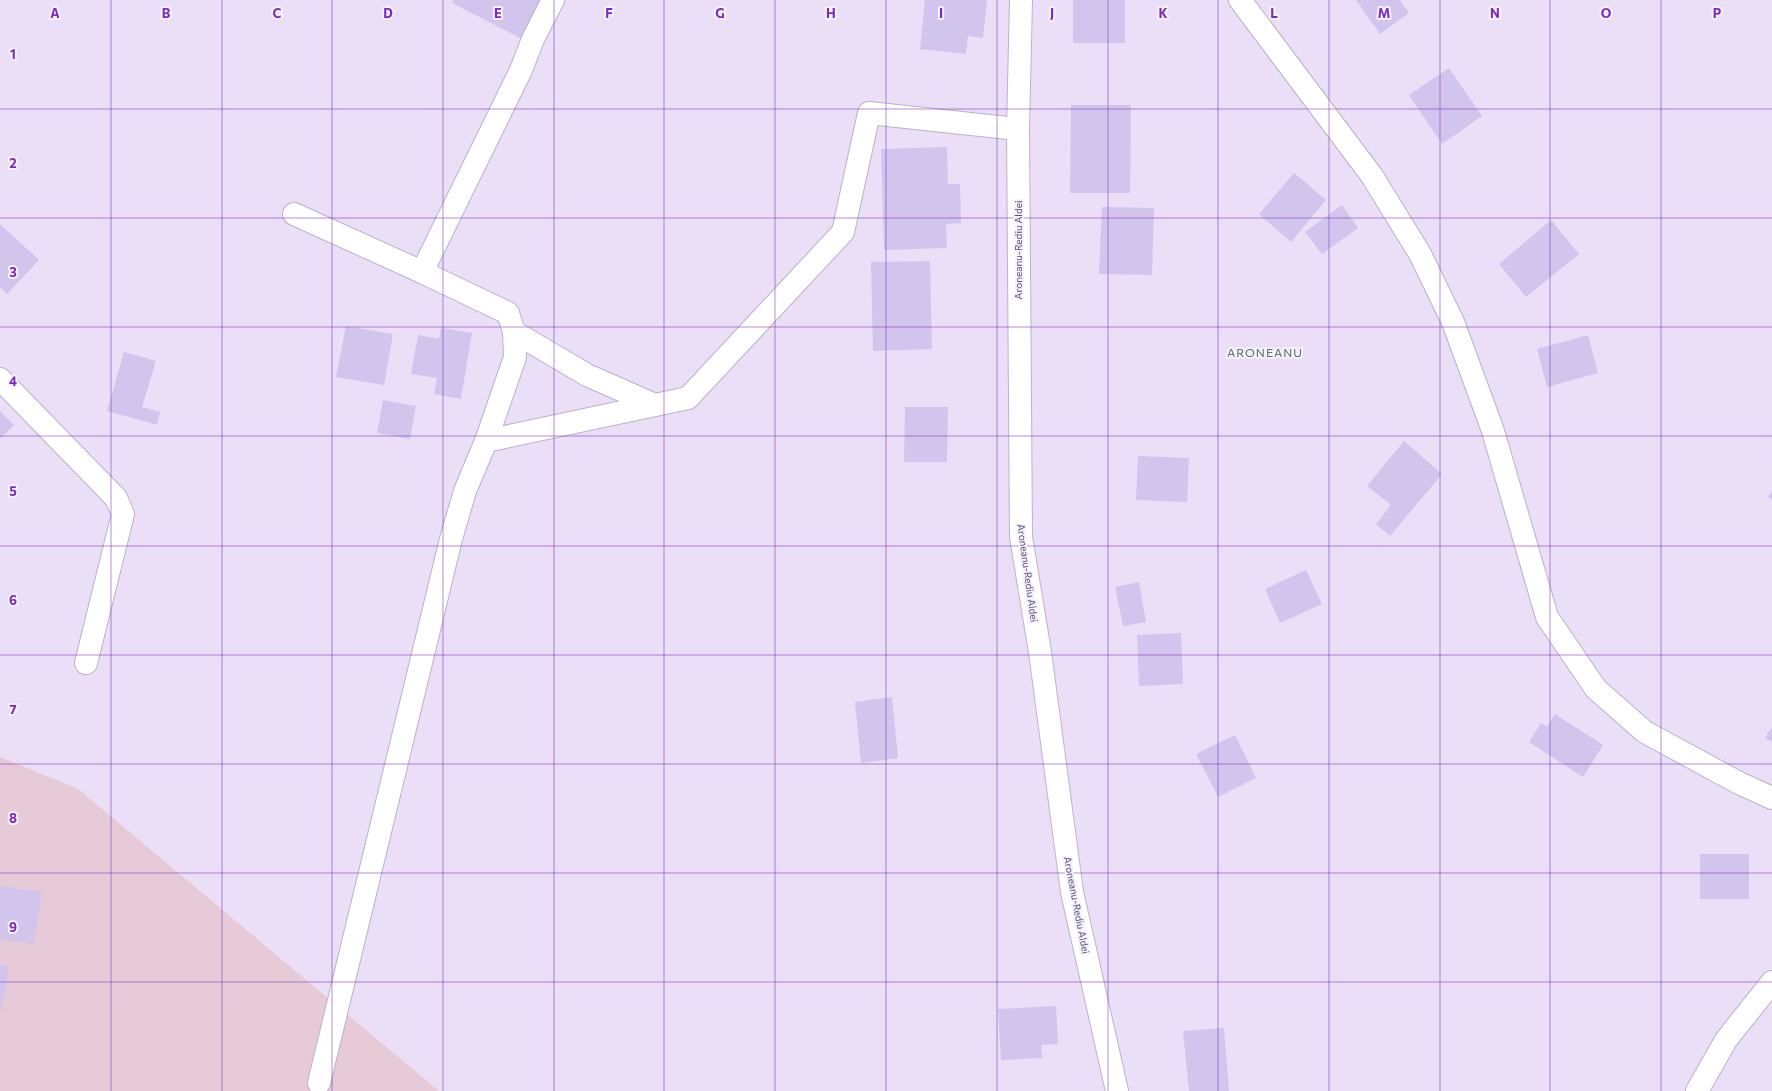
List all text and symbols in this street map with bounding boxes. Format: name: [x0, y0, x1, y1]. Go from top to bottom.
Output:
text: A: [50, 5, 60, 21]
text: B: [162, 5, 171, 21]
text: C: [273, 5, 282, 21]
text: D: [383, 5, 393, 21]
text: E: [494, 5, 502, 21]
text: F: [605, 5, 613, 21]
text: G: [715, 5, 725, 21]
text: H: [826, 5, 836, 21]
text: I: [939, 5, 943, 21]
text: J: [1050, 5, 1054, 21]
text: K: [1158, 5, 1168, 21]
text: L: [1270, 5, 1278, 21]
text: M: [1378, 5, 1390, 21]
text: N: [1490, 5, 1500, 21]
text: O: [1601, 5, 1612, 21]
text: P: [1713, 5, 1722, 21]
text: 1: [10, 46, 16, 62]
text: 2: [9, 155, 17, 171]
street label: Aroneanu-Rediu Aldei: [1012, 200, 1024, 300]
text: 3: [9, 264, 17, 280]
district label: ARONEANU: [1227, 345, 1303, 359]
text: 4: [9, 373, 17, 389]
text: 5: [9, 483, 17, 499]
street label: Aroneanu-Rediu Aldei: [1015, 523, 1041, 623]
text: 6: [9, 592, 17, 608]
text: 7: [9, 701, 17, 717]
text: 8: [9, 810, 17, 826]
street label: Aroneanu-Rediu Aldei: [1062, 855, 1092, 955]
text: 9: [9, 919, 17, 935]

